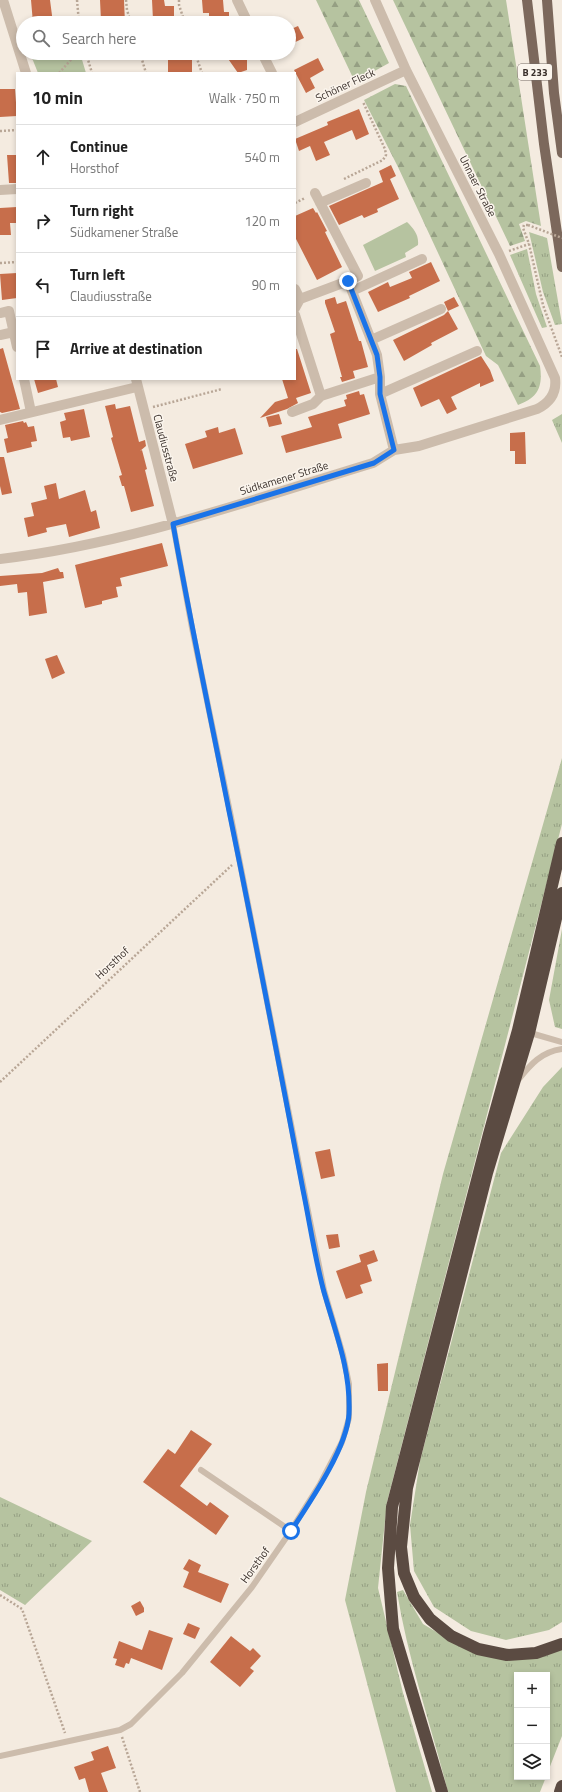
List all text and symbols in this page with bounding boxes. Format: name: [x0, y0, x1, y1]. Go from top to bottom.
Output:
search box: [16, 16, 296, 60]
icon: search: [30, 27, 52, 49]
text: Search here: [62, 27, 136, 50]
street label: Schöner Fleck: [313, 64, 378, 106]
road number: B 233: [518, 64, 552, 80]
text: 10 min: [32, 85, 83, 111]
text: Walk · 750 m: [209, 88, 280, 108]
text: Continue: [70, 135, 128, 158]
icon: ahead: [32, 146, 54, 168]
text: 540 m: [244, 147, 280, 167]
street label: Unnaer Straße: [456, 152, 501, 220]
text: Horsthof: [70, 158, 119, 178]
text: Turn right: [70, 199, 134, 222]
icon: right: [32, 210, 54, 232]
text: 120 m: [244, 211, 280, 231]
text: Südkamener Straße: [70, 222, 178, 242]
text: Turn left: [70, 263, 125, 286]
route end: [339, 272, 357, 290]
icon: left: [32, 274, 54, 296]
text: 90 m: [252, 275, 280, 295]
text: Claudiusstraße: [70, 286, 152, 306]
text: Arrive at destination: [70, 337, 203, 360]
icon: arrive: [32, 338, 54, 360]
street label: Claudiusstraße: [149, 412, 183, 484]
street label: Südkamener Straße: [238, 457, 331, 499]
street label: Horsthof: [91, 943, 133, 983]
route start: [282, 1522, 300, 1540]
street label: Horsthof: [236, 1543, 274, 1586]
map controls: [514, 1672, 550, 1780]
button: +: [514, 1672, 550, 1708]
button: −: [514, 1708, 550, 1744]
button: layers: [514, 1744, 550, 1780]

